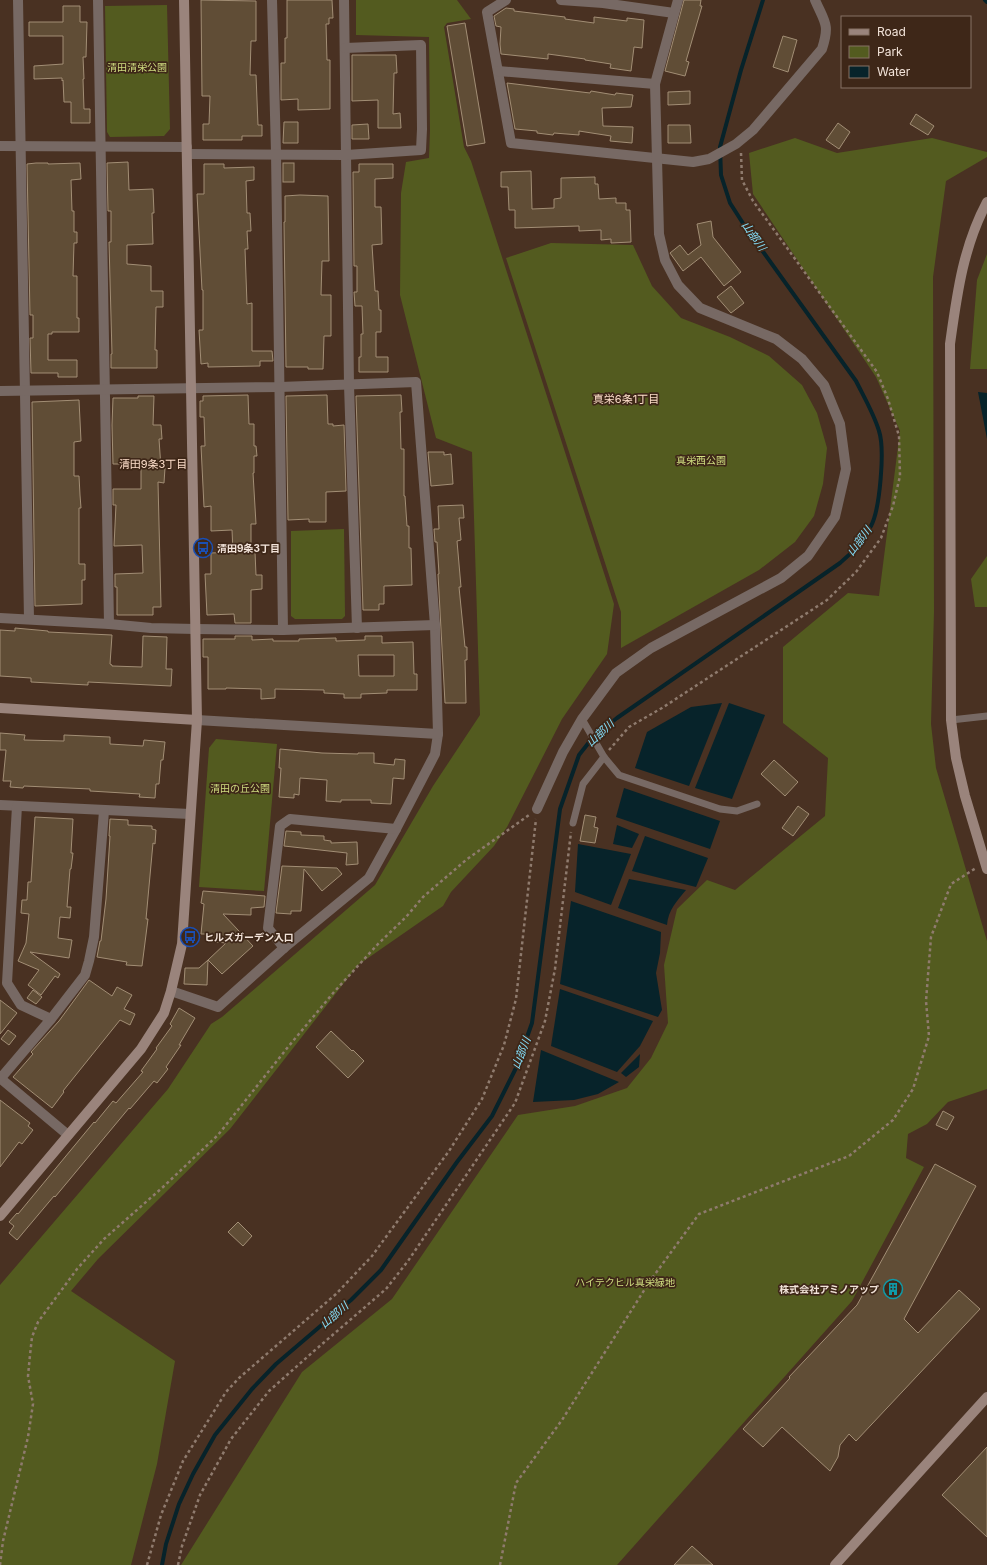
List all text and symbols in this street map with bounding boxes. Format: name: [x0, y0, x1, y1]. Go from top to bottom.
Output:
legend: [841, 16, 971, 88]
text: Road: [877, 24, 906, 39]
text: Park: [877, 44, 903, 59]
park label: 清田清栄公園: [107, 61, 167, 73]
text: Water: [877, 64, 911, 79]
water label: 山部川: [739, 218, 770, 254]
district label: 真栄6条1丁目: [593, 392, 659, 406]
park label: 真栄西公園: [676, 454, 726, 466]
district label: 清田9条3丁目: [119, 457, 187, 471]
water label: 山部川: [843, 523, 875, 558]
bus stop icon: 清田9条3丁目: [192, 537, 214, 559]
place label: 清田9条3丁目: [217, 542, 280, 554]
water label: 山部川: [583, 716, 618, 749]
park label: 清田の丘公園: [210, 782, 270, 794]
bus stop icon: ヒルズガーデン入口: [179, 926, 201, 948]
place label: ヒルズガーデン入口: [204, 931, 294, 943]
water label: 山部川: [509, 1034, 534, 1071]
park label: ハイテクヒル真栄緑地: [575, 1276, 676, 1288]
building icon: 株式会社アミノアップ: [882, 1278, 904, 1300]
place label: 株式会社アミノアップ: [779, 1283, 879, 1295]
water label: 山部川: [317, 1298, 352, 1331]

